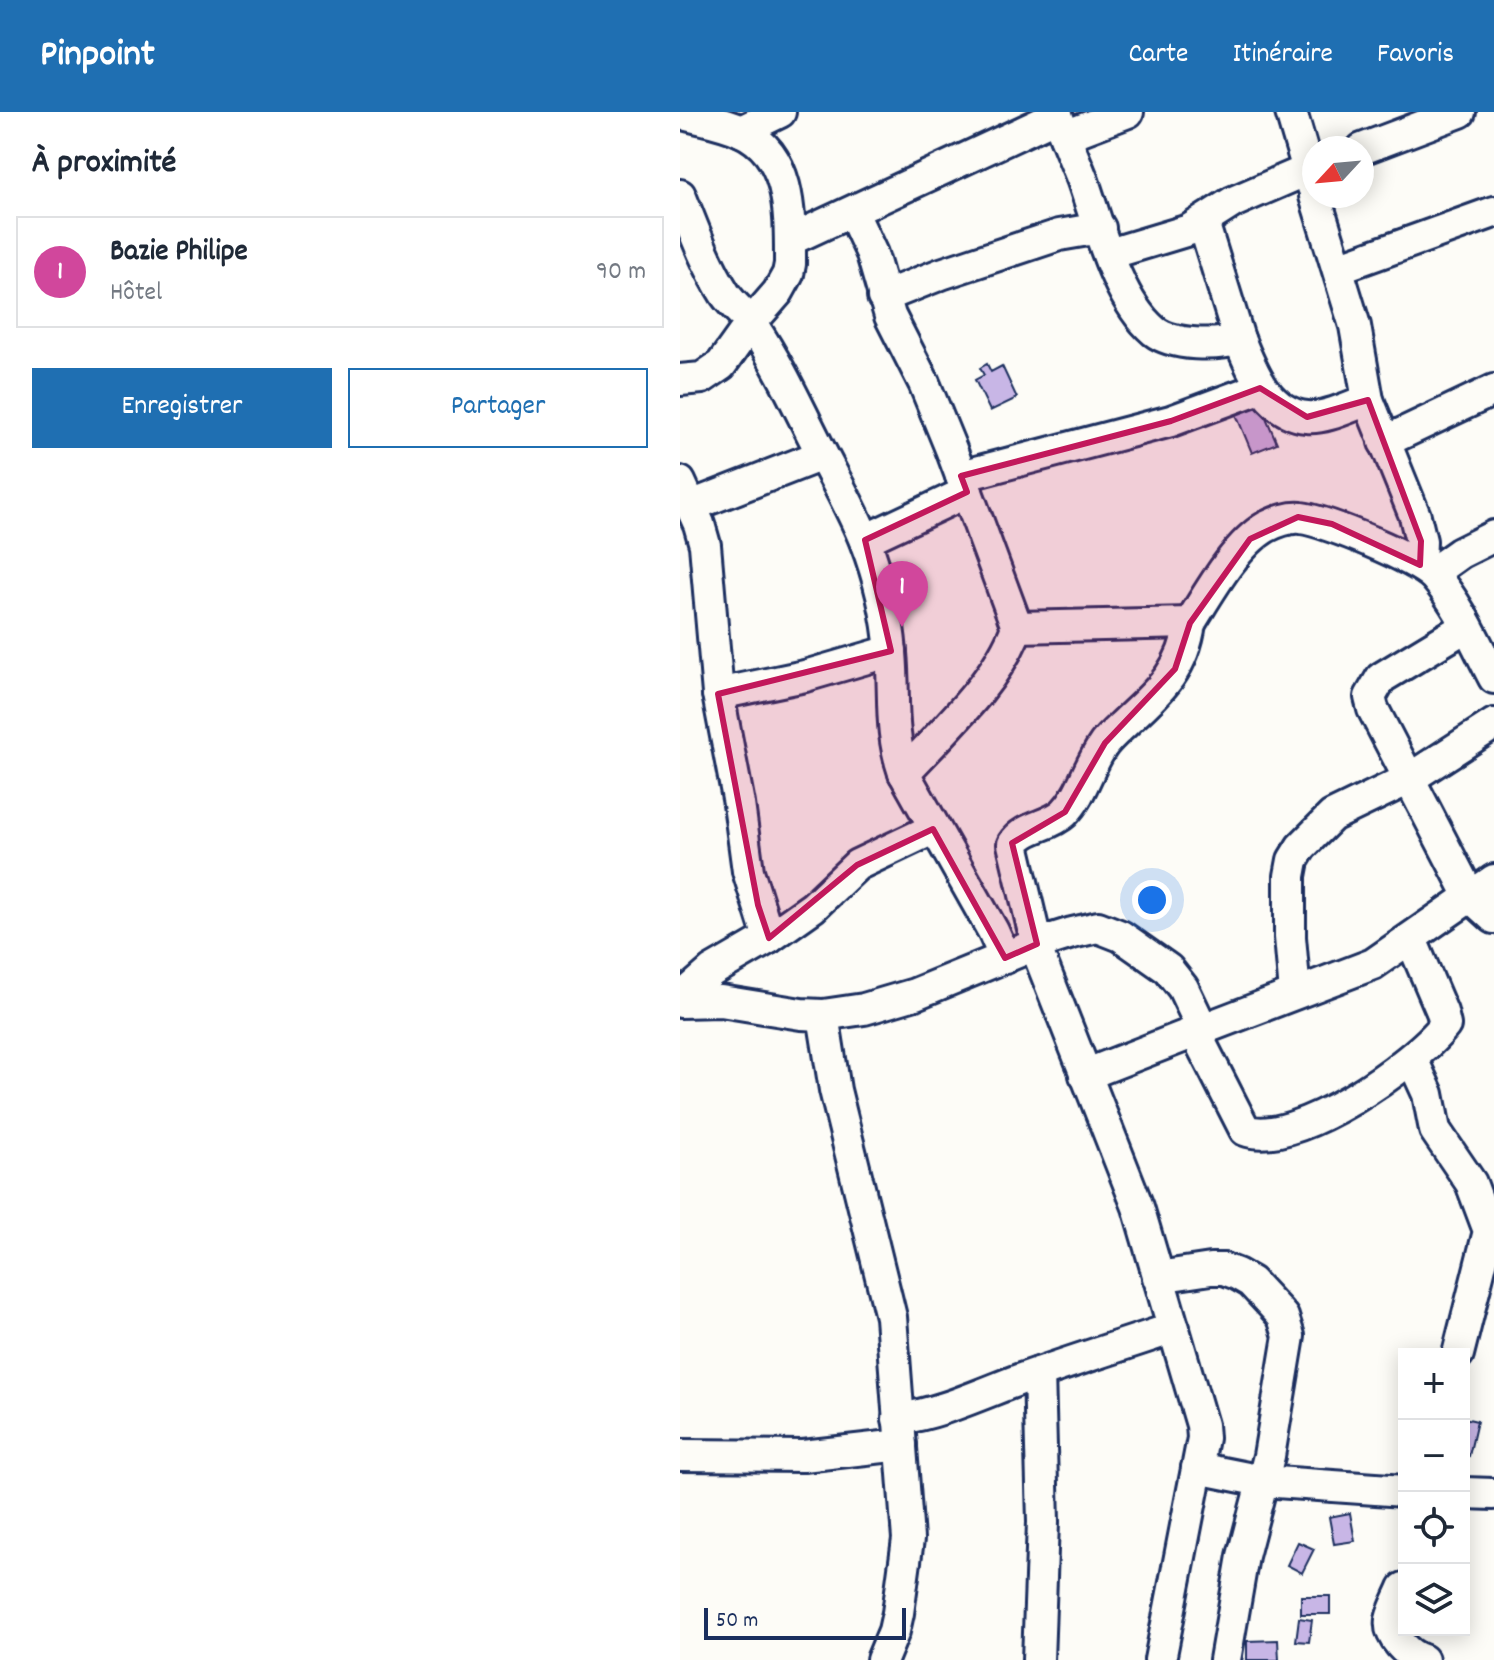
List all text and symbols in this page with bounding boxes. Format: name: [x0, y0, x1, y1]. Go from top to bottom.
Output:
text: Pinpoint: [40, 29, 155, 84]
text: Carte: [1128, 36, 1188, 76]
text: Itinéraire: [1232, 36, 1333, 76]
text: Favoris: [1377, 36, 1454, 76]
north arrow: [1302, 136, 1374, 208]
text: À proximité: [32, 140, 176, 189]
text: Bazie Philipe: [110, 232, 248, 275]
text: 1: [57, 254, 63, 291]
text: 90 m: [596, 254, 646, 291]
text: Hôtel: [110, 275, 162, 312]
button: Enregistrer: [32, 368, 332, 448]
button: Partager: [348, 368, 648, 448]
pin: 1: [876, 561, 928, 627]
your location: [1132, 880, 1172, 920]
map controls: [1398, 1348, 1470, 1636]
button: +: [1398, 1348, 1470, 1420]
button: −: [1398, 1420, 1470, 1492]
button: locate: [1398, 1492, 1470, 1564]
button: layers: [1398, 1564, 1470, 1636]
scale bar: [704, 1604, 906, 1640]
text: 50 m: [716, 1606, 758, 1637]

